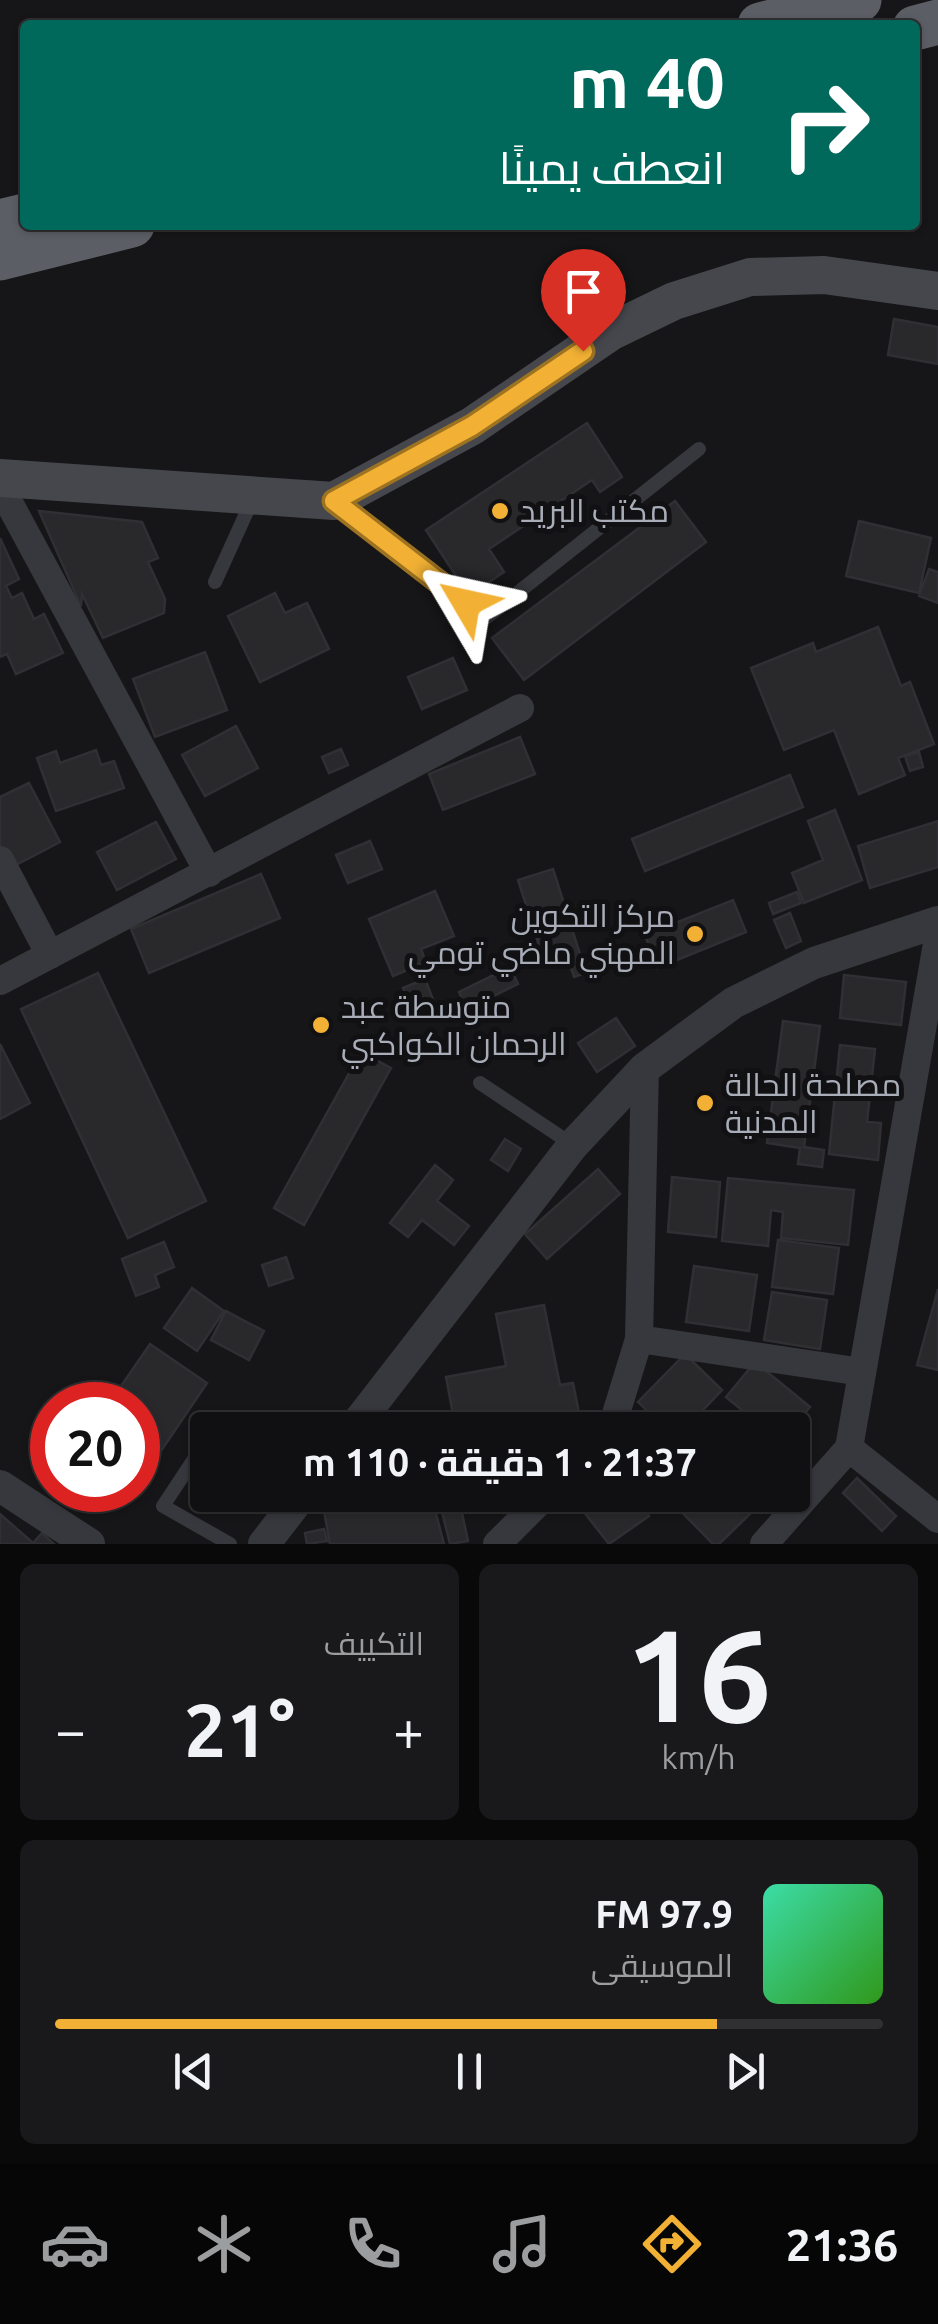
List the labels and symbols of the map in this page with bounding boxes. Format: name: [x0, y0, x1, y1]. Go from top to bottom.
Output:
pin: [541, 249, 626, 352]
place label: مكتب البريد: [520, 492, 669, 529]
marker: مكتب البريد: [489, 500, 511, 522]
position arrow: [414, 551, 518, 655]
place label: مركز التكوين المهني ماضي تومي: [408, 897, 675, 978]
marker: مركز التكوين المهني ماضي تومي: [684, 923, 706, 945]
place label: متوسطة عبد الرحمان الكواكبي: [341, 988, 567, 1069]
marker: متوسطة عبد الرحمان الكواكبي: [310, 1014, 332, 1036]
place label: مصلحة الحالة المدنية: [725, 1066, 901, 1139]
marker: مصلحة الحالة المدنية: [694, 1092, 716, 1114]
speed limit sign: 20: [30, 1382, 160, 1512]

